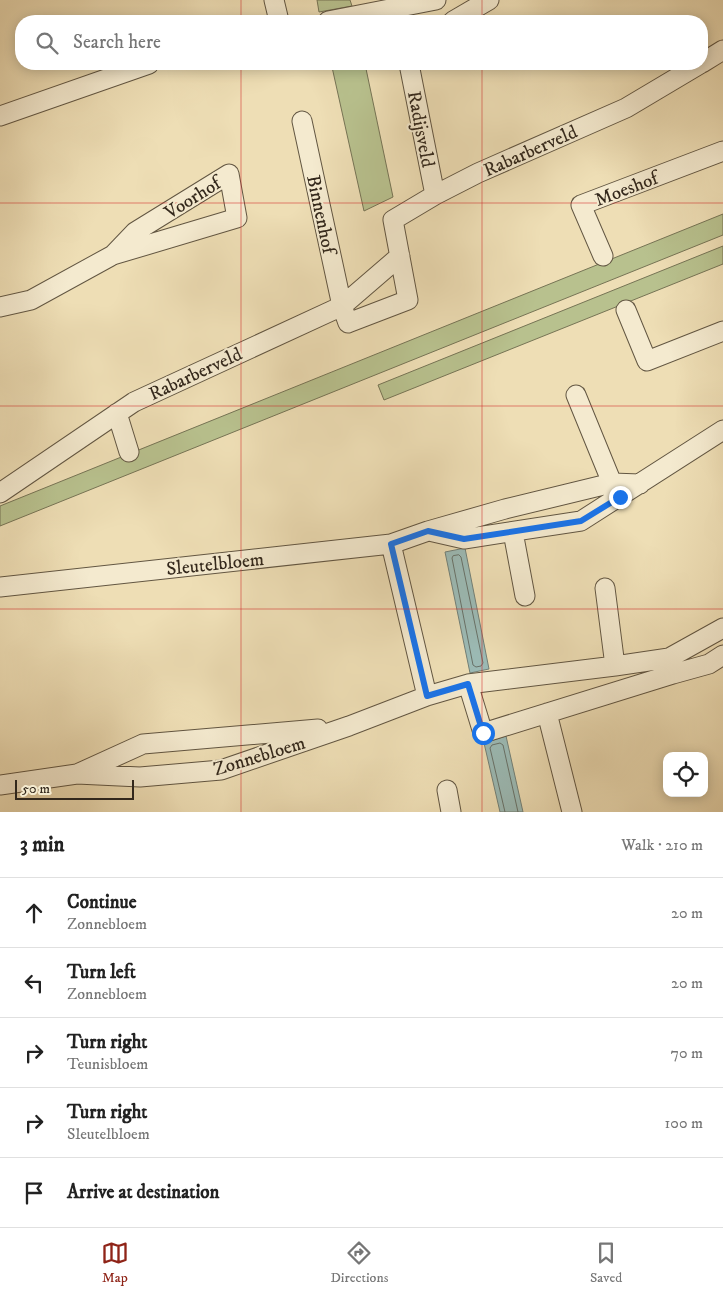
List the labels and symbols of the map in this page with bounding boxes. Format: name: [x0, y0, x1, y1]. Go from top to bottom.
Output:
street label: Radijsveld: [402, 89, 439, 170]
street label: Rabarberveld: [480, 120, 582, 182]
street label: Moeshof: [592, 166, 664, 212]
street label: Voorhof: [160, 171, 227, 225]
street label: Binnenhof: [301, 173, 341, 258]
street label: Rabarberveld: [145, 343, 246, 406]
route end: [609, 486, 632, 509]
street label: Sleutelbloem: [165, 548, 265, 581]
route start: [472, 722, 495, 745]
street label: Zonnebloem: [211, 732, 308, 781]
scale bar: [15, 777, 134, 800]

